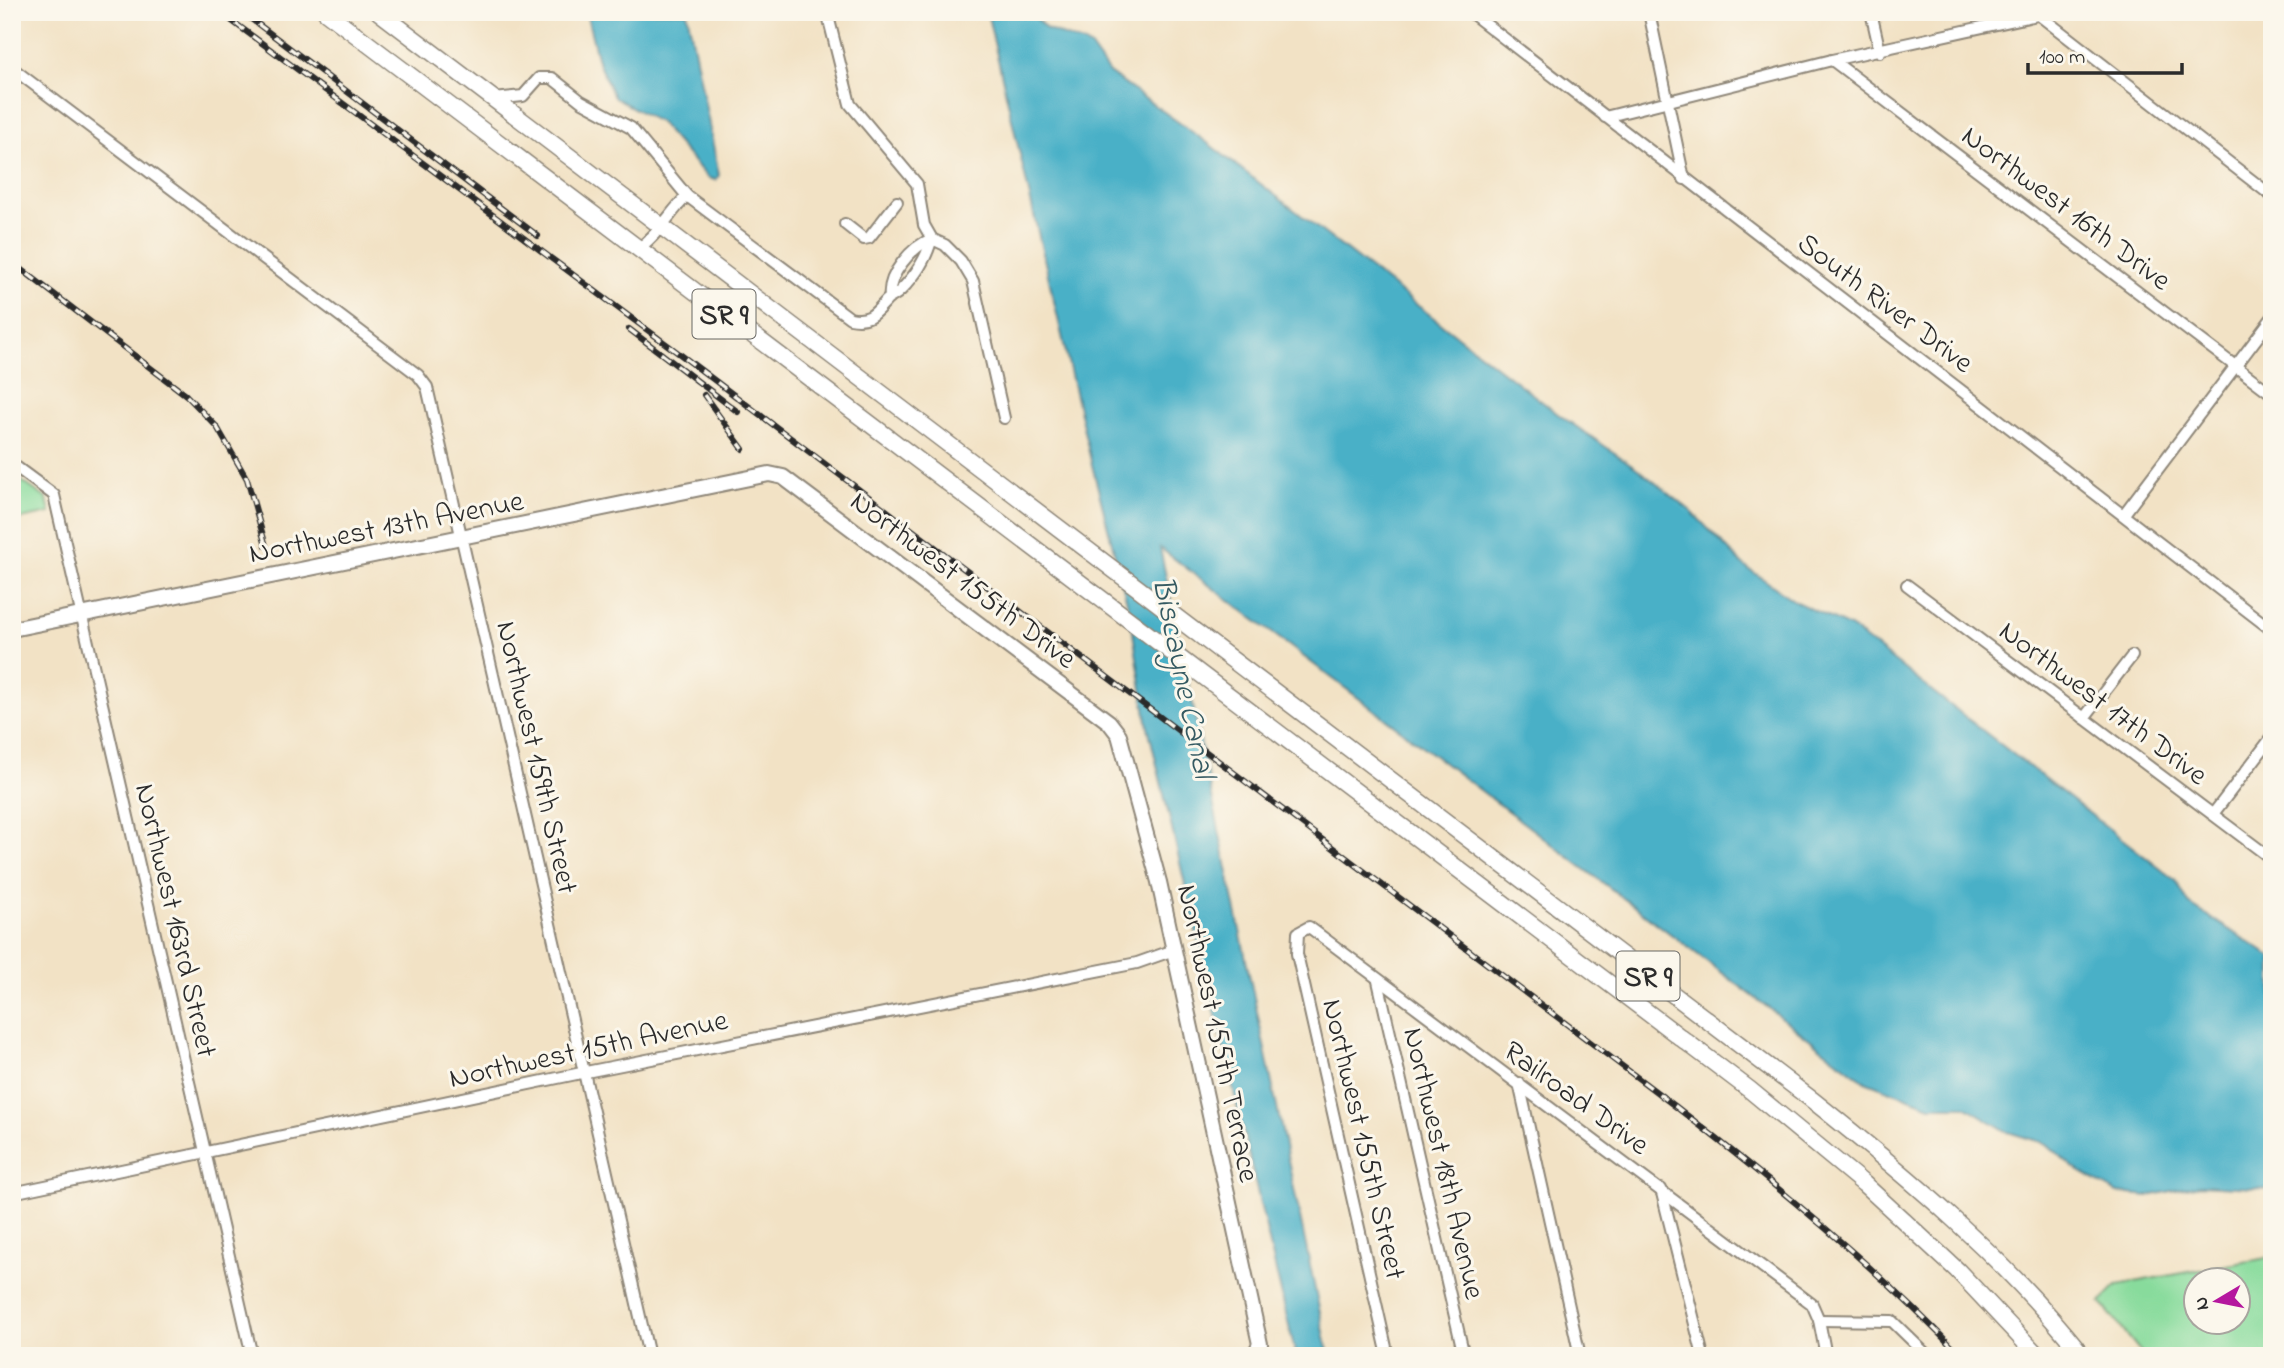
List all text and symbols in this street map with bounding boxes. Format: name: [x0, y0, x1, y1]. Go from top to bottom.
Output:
scale bar: [2028, 32, 2182, 76]
text: 100 m: [2039, 43, 2085, 73]
street label: Northwest 16th Drive: [1951, 116, 2180, 303]
street label: South River Drive: [1787, 223, 1982, 386]
road number: SR 9: [692, 290, 756, 338]
street label: Northwest 13th Avenue: [245, 481, 528, 577]
street label: Northwest 155th Drive: [840, 481, 1085, 682]
water label: Biscayne Canal: [1137, 573, 1227, 786]
street label: Northwest 17th Drive: [1988, 611, 2216, 798]
street label: Northwest 159th Street: [482, 617, 588, 898]
street label: Northwest 163rd Street: [121, 779, 227, 1062]
street label: Northwest 155th Terrace: [1163, 881, 1269, 1187]
road number: SR 9: [1616, 951, 1680, 1000]
street label: Northwest 155th Street: [1308, 995, 1416, 1284]
street label: Northwest 15th Avenue: [445, 1000, 732, 1102]
street label: Northwest 18th Avenue: [1389, 1023, 1495, 1304]
street label: Railroad Drive: [1493, 1031, 1658, 1168]
north arrow: [2182, 1266, 2252, 1336]
text: N: [2188, 1295, 2217, 1312]

